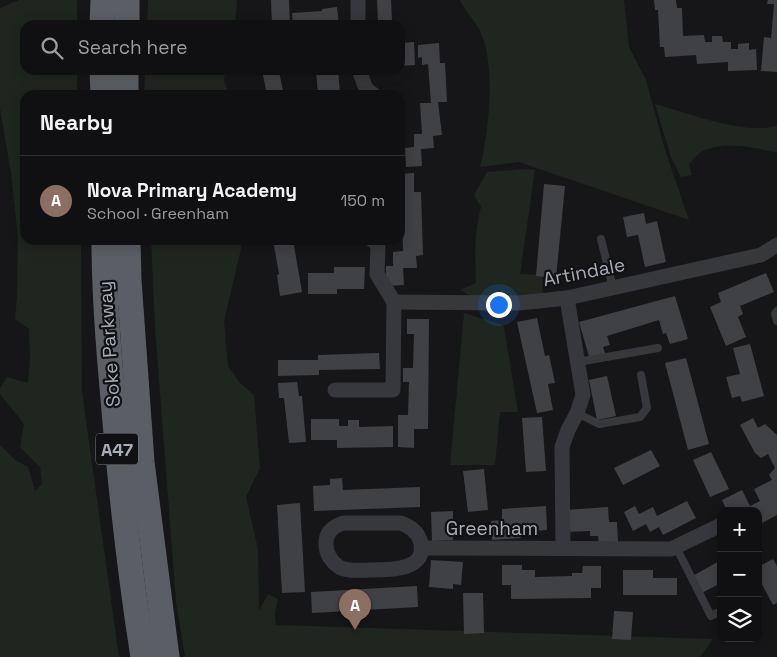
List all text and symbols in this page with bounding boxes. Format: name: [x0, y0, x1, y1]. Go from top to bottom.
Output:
search box: [20, 20, 405, 75]
icon: search: [38, 34, 66, 62]
text: Search here: [78, 35, 188, 60]
text: Nearby: [40, 109, 113, 136]
text: Nova Primary Academy: [87, 178, 297, 203]
text: A: [51, 190, 61, 211]
text: 150 m: [341, 190, 385, 211]
text: School · Greenham: [87, 203, 229, 224]
street label: Artindale: [541, 252, 627, 292]
street label: Soke Parkway: [92, 280, 126, 408]
your location: [486, 292, 512, 318]
road number: A47: [96, 434, 138, 464]
map controls: [717, 507, 762, 642]
button: +: [717, 507, 762, 552]
street label: Greenham: [446, 516, 538, 541]
button: −: [717, 552, 762, 597]
pin: A: [339, 589, 371, 630]
button: layers: [717, 597, 762, 642]

